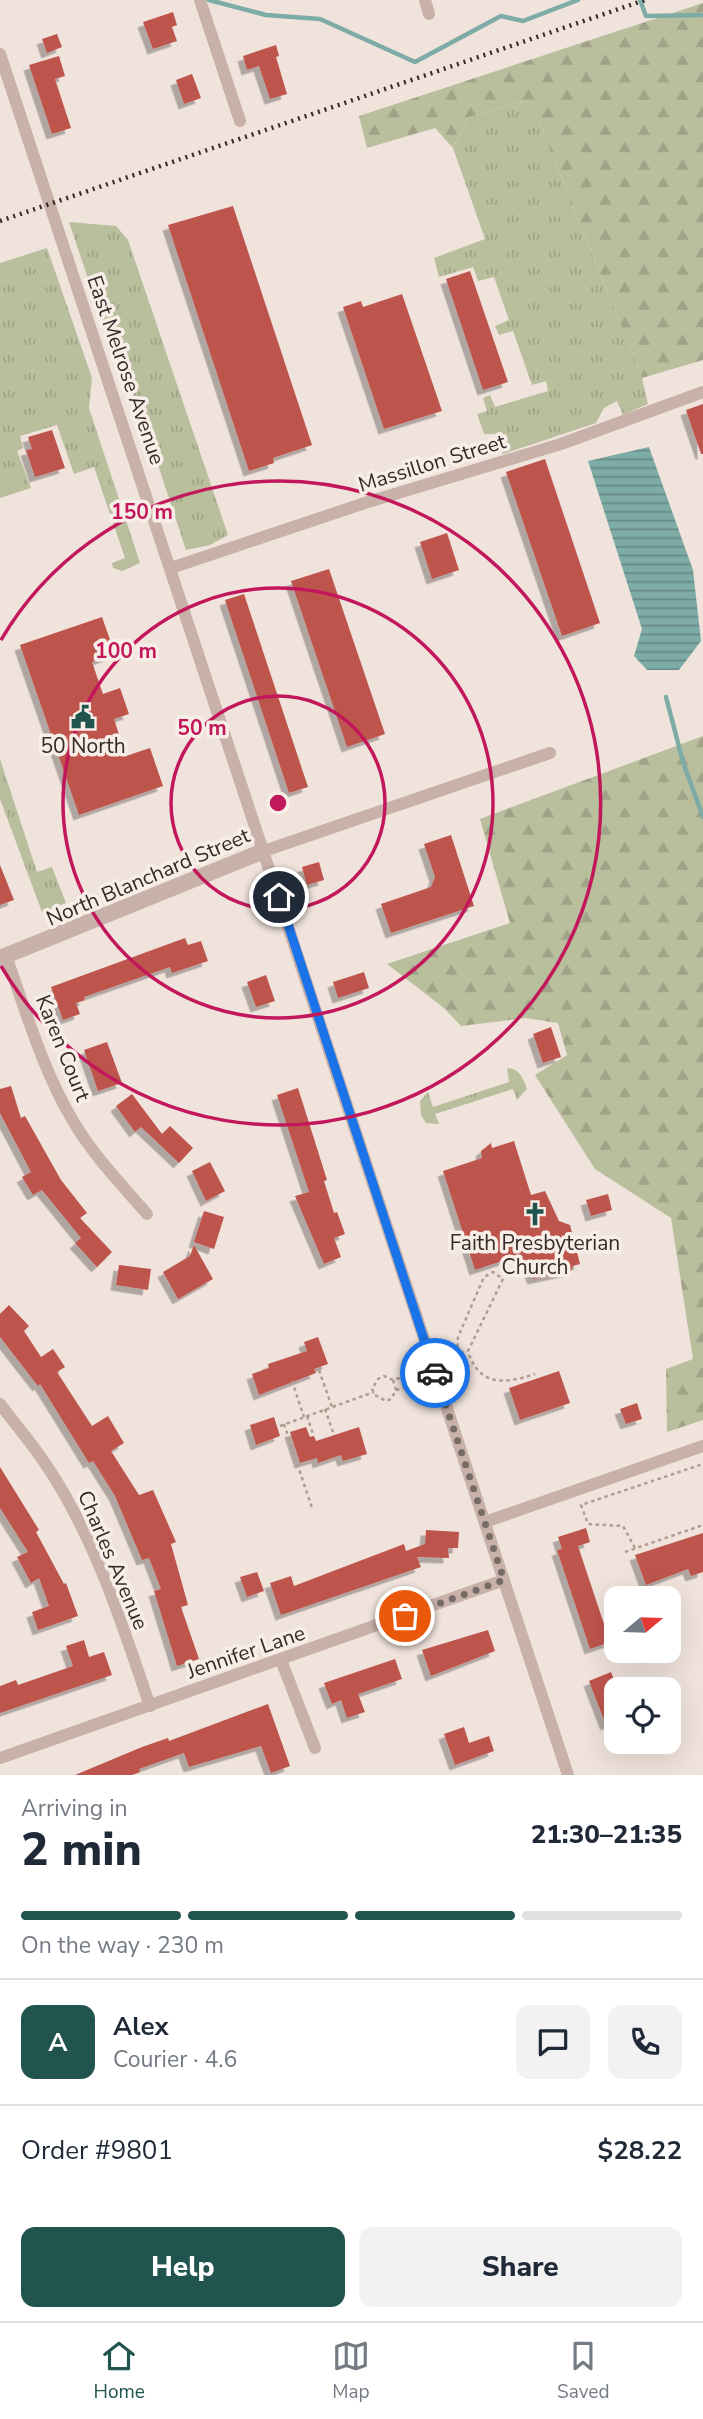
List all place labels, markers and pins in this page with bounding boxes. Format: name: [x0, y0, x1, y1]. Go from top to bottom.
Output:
public building icon: 50 North: [69, 703, 97, 731]
place label: 50 North: [40, 732, 126, 760]
centre of rings: [266, 791, 290, 815]
pin: [249, 867, 309, 927]
church icon: Faith Presbyterian Church: [521, 1200, 549, 1228]
place label: Faith Presbyterian Church: [450, 1229, 620, 1281]
pin: [375, 1586, 435, 1646]

